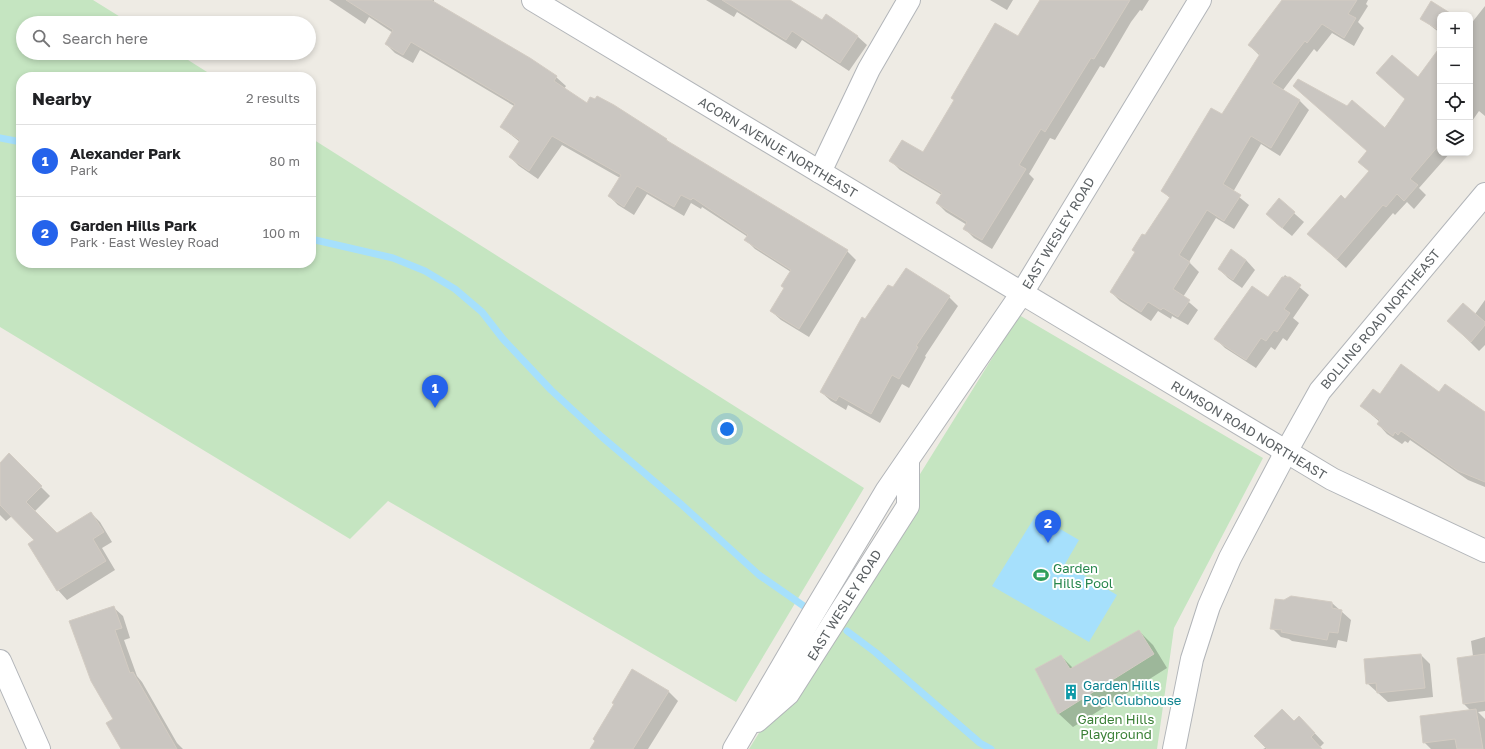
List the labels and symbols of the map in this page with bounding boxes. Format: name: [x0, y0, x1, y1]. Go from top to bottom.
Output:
street label: ACORN AVENUE NORTHEAST: [696, 93, 860, 201]
street label: EAST WESLEY ROAD: [1018, 174, 1098, 292]
street label: BOLLING ROAD NORTHEAST: [1317, 246, 1443, 392]
pin: 1: [422, 375, 448, 408]
street label: RUMSON ROAD NORTHEAST: [1168, 377, 1330, 483]
your location: [717, 419, 737, 439]
pin: 2: [1035, 510, 1061, 543]
street label: EAST WESLEY ROAD: [803, 547, 885, 663]
place label: Garden Hills Pool: [1053, 560, 1113, 591]
sports icon: Garden Hills Pool: [1032, 566, 1050, 584]
place label: Garden Hills Pool Clubhouse: [1083, 677, 1181, 708]
building icon: Garden Hills Pool Clubhouse: [1062, 683, 1080, 701]
park label: Garden Hills Playground: [1078, 711, 1155, 742]

